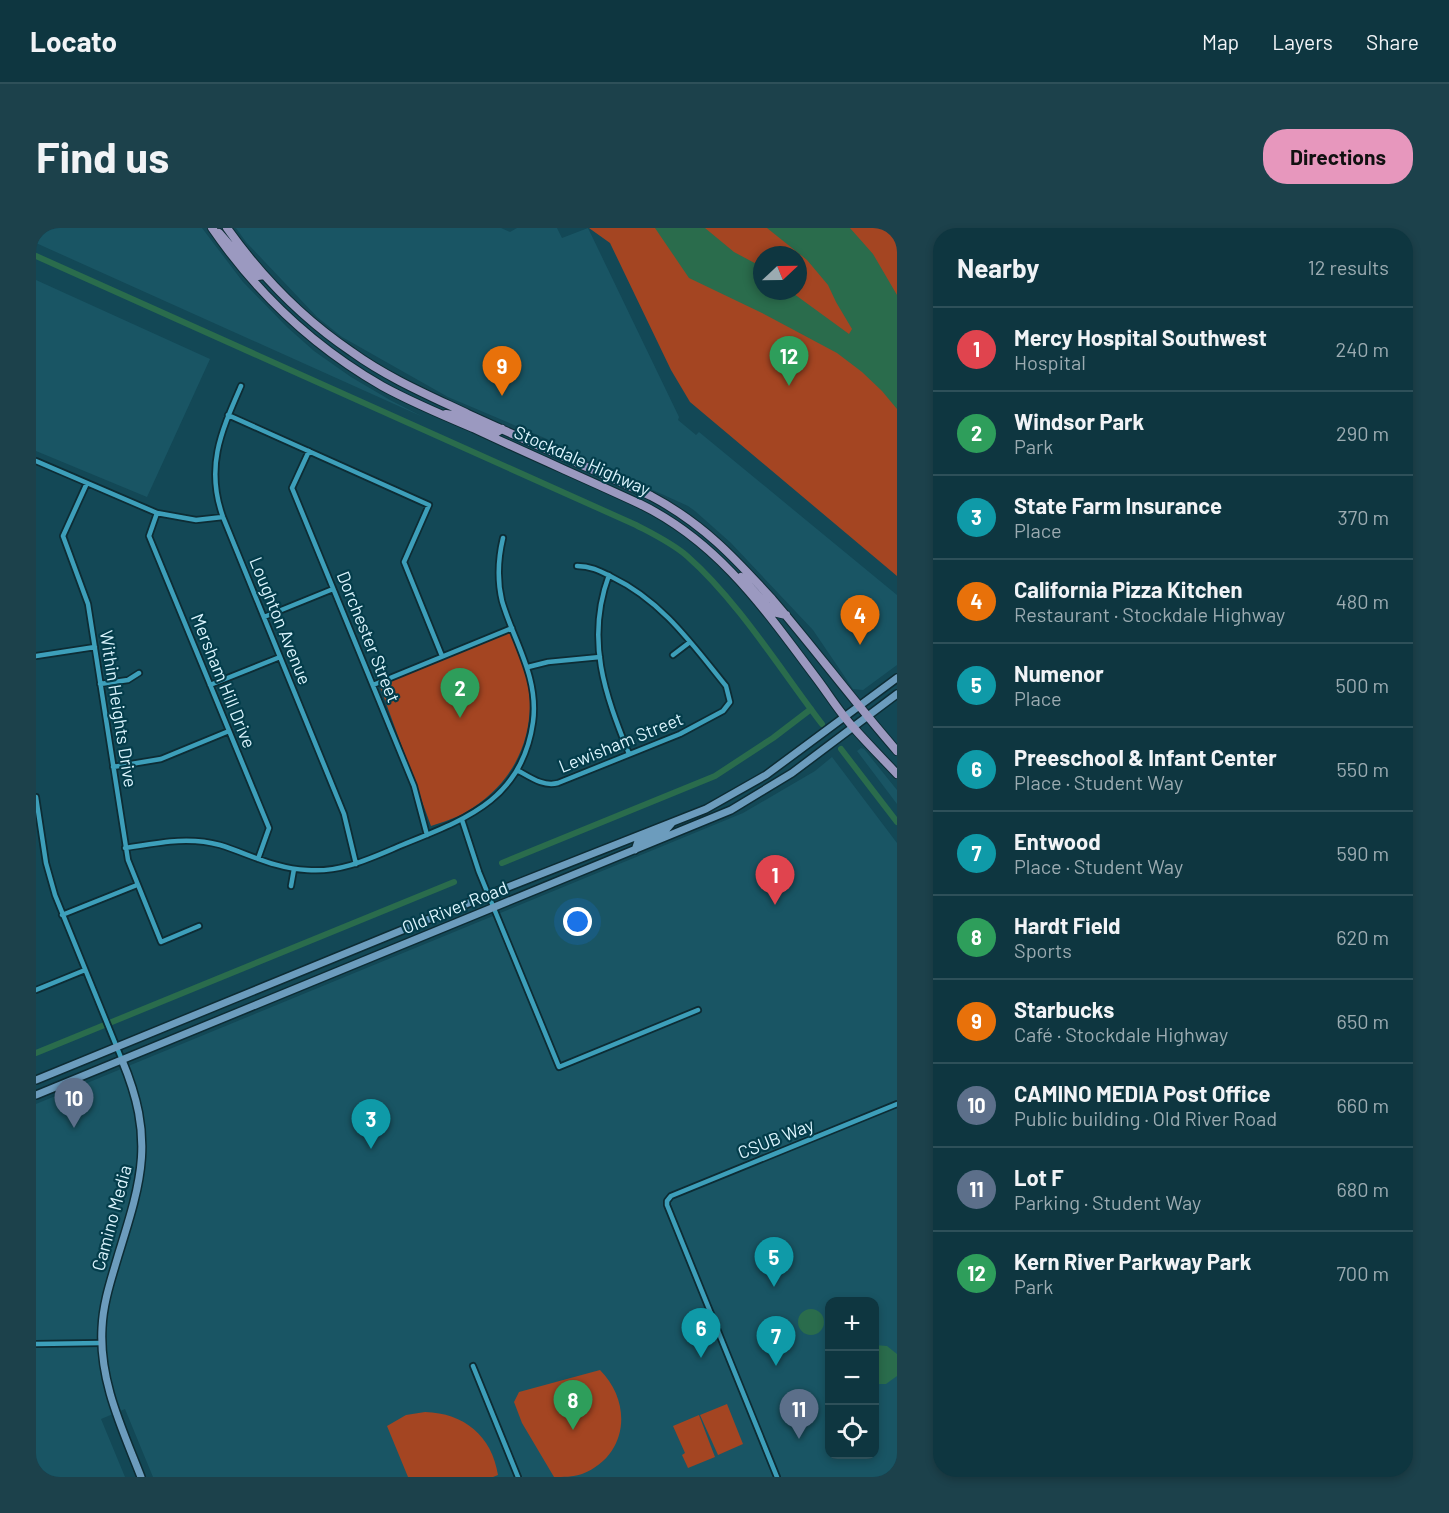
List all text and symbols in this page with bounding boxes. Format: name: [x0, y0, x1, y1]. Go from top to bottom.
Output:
text: Locato: [30, 24, 117, 58]
text: Map: [1202, 29, 1239, 54]
text: Layers: [1272, 29, 1333, 54]
text: Share: [1366, 29, 1419, 54]
button: Directions: [1263, 129, 1413, 184]
text: Find us: [36, 131, 169, 181]
north arrow: [753, 246, 807, 300]
text: Nearby: [957, 252, 1039, 283]
text: 12 results: [1308, 255, 1389, 279]
text: Mercy Hospital Southwest: [1014, 324, 1267, 350]
pin: 12: [770, 336, 808, 386]
text: 1: [973, 337, 980, 361]
text: 240 m: [1335, 337, 1389, 361]
pin: 9: [482, 346, 522, 396]
text: Hospital: [1014, 350, 1086, 374]
text: Windsor Park: [1014, 408, 1144, 434]
street label: Stockdale Highway: [511, 420, 654, 500]
text: 2: [971, 421, 982, 445]
text: 290 m: [1336, 421, 1389, 445]
text: Park: [1014, 434, 1053, 458]
text: State Farm Insurance: [1014, 492, 1222, 518]
text: 3: [971, 505, 982, 529]
text: 370 m: [1337, 505, 1389, 529]
text: Place: [1014, 518, 1062, 542]
street label: Loughton Avenue: [245, 554, 317, 688]
street label: Dorchester Street: [333, 568, 405, 705]
text: California Pizza Kitchen: [1014, 576, 1243, 602]
text: 4: [970, 589, 983, 613]
text: 480 m: [1336, 589, 1389, 613]
pin: 4: [840, 596, 880, 645]
text: Restaurant · Stockdale Highway: [1014, 602, 1285, 626]
street label: Mersham Hill Drive: [187, 610, 261, 751]
street label: Within Heights Drive: [96, 629, 142, 789]
text: Numenor: [1014, 660, 1104, 686]
pin: 2: [440, 668, 480, 718]
text: 5: [971, 673, 982, 697]
text: 500 m: [1336, 673, 1389, 697]
text: Place: [1014, 686, 1062, 710]
street label: Lewisham Street: [555, 707, 686, 777]
text: Preeschool & Infant Center: [1014, 744, 1277, 770]
text: 6: [971, 757, 982, 781]
text: 550 m: [1337, 757, 1389, 781]
text: Place · Student Way: [1014, 770, 1183, 794]
text: Entwood: [1014, 828, 1101, 854]
text: 7: [972, 841, 981, 865]
text: 590 m: [1336, 841, 1389, 865]
text: Place · Student Way: [1014, 854, 1183, 878]
pin: 1: [756, 856, 794, 905]
street label: Old River Road: [399, 876, 511, 938]
your location: [563, 907, 592, 936]
text: Hardt Field: [1014, 912, 1121, 938]
text: 8: [971, 925, 982, 949]
text: 620 m: [1336, 925, 1389, 949]
text: Sports: [1014, 938, 1072, 962]
text: Starbucks: [1014, 996, 1114, 1022]
text: 9: [971, 1009, 982, 1033]
text: 650 m: [1337, 1009, 1389, 1033]
text: Café · Stockdale Highway: [1014, 1022, 1228, 1046]
pin: 10: [54, 1078, 93, 1128]
text: CAMINO MEDIA Post Office: [1014, 1080, 1270, 1106]
text: 10: [967, 1093, 986, 1117]
text: 660 m: [1337, 1093, 1389, 1117]
pin: 3: [352, 1100, 390, 1149]
text: Public building · Old River Road: [1014, 1106, 1277, 1130]
street label: CSUB Way: [734, 1113, 817, 1163]
street label: Camino Media: [86, 1162, 136, 1273]
text: Lot F: [1014, 1164, 1064, 1190]
text: 11: [969, 1177, 984, 1201]
text: 680 m: [1336, 1177, 1389, 1201]
text: Parking · Student Way: [1014, 1190, 1201, 1214]
pin: 5: [754, 1238, 794, 1287]
text: Kern River Parkway Park: [1014, 1248, 1251, 1274]
text: 12: [967, 1261, 986, 1285]
text: 700 m: [1336, 1261, 1389, 1285]
text: Park: [1014, 1274, 1053, 1298]
map controls: [825, 1297, 879, 1459]
button: +: [825, 1297, 879, 1351]
pin: 6: [682, 1308, 720, 1358]
pin: 7: [756, 1316, 796, 1366]
button: −: [825, 1351, 879, 1405]
pin: 8: [554, 1380, 592, 1430]
pin: 11: [780, 1390, 819, 1439]
button: locate: [825, 1405, 879, 1459]

